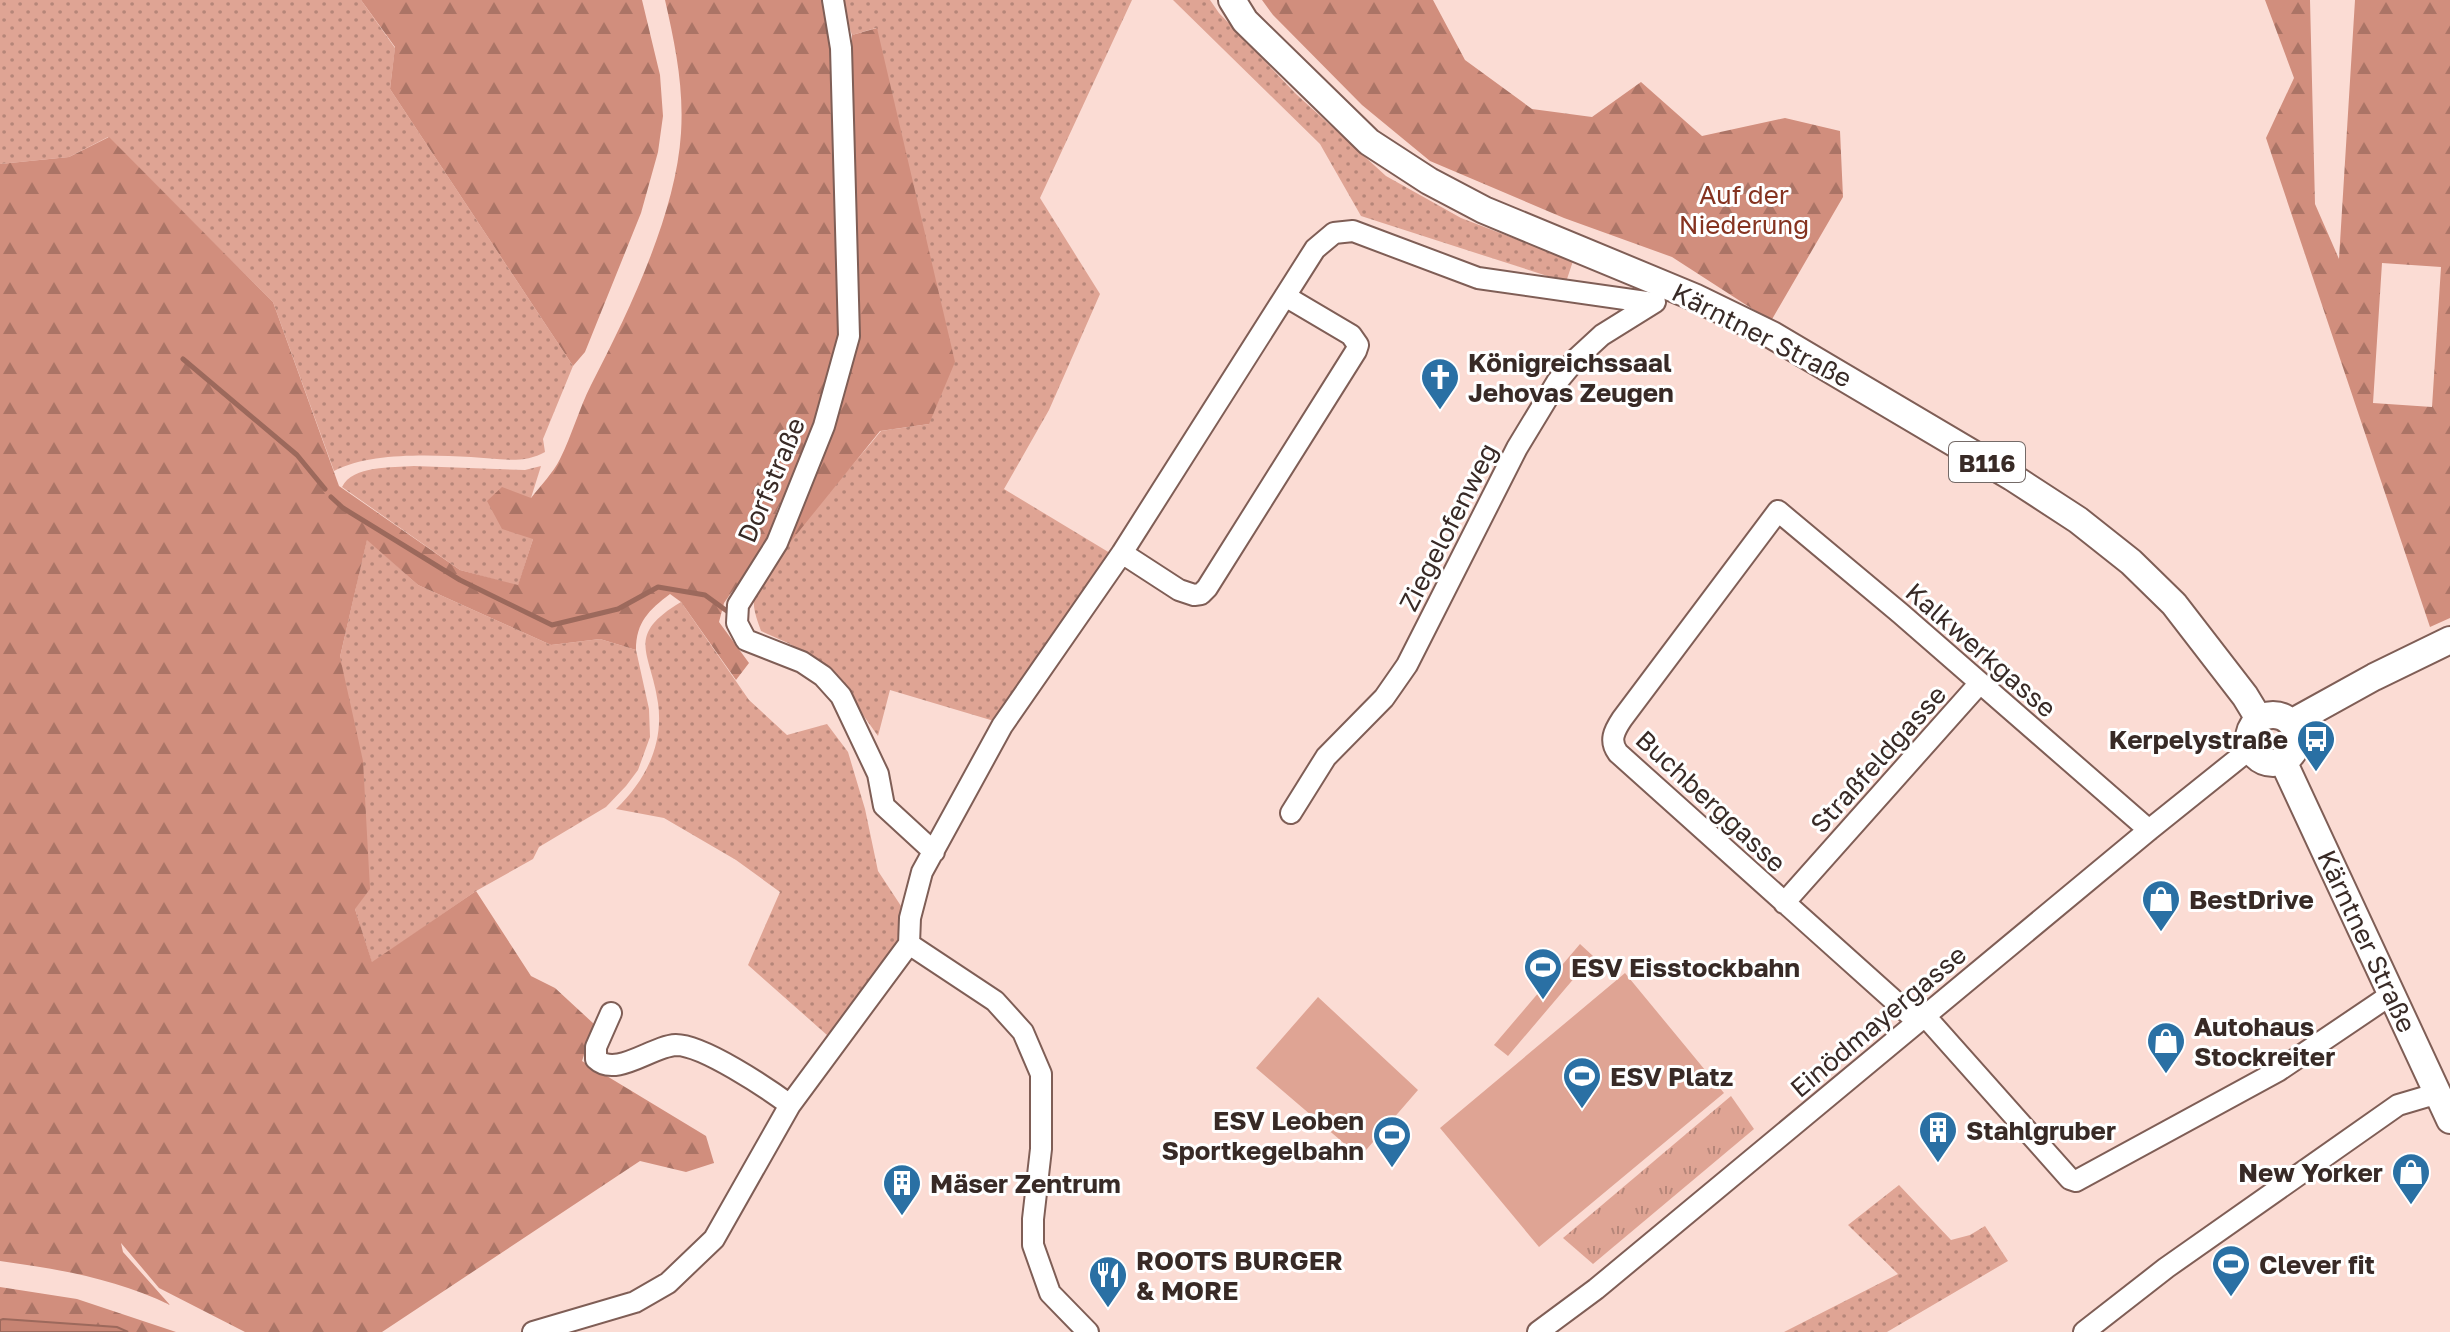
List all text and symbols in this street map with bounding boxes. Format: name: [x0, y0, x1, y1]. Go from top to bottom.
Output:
park label: Auf der Niederung: [1679, 179, 1809, 240]
street label: Kärntner Straße: [1667, 276, 1857, 394]
place label: Königreichssaal Jehovas Zeugen: [1468, 347, 1674, 408]
church icon: Königreichssaal Jehovas Zeugen: [1419, 356, 1461, 411]
street label: Dorfstraße: [731, 413, 811, 547]
street label: Ziegelofenweg: [1392, 438, 1504, 616]
road number: B116: [1949, 442, 2025, 482]
street label: Kalkwerkgasse: [1899, 576, 2063, 724]
street label: Straßfeldgasse: [1804, 679, 1952, 839]
bus stop icon: Kerpelystraße: [2295, 718, 2337, 773]
street label: Buchberggasse: [1630, 724, 1792, 878]
place label: Kerpelystraße: [2109, 724, 2288, 755]
street label: Kärntner Straße: [2311, 845, 2423, 1037]
shop icon: BestDrive: [2140, 878, 2182, 933]
place label: BestDrive: [2189, 884, 2314, 915]
street label: Einödmayergasse: [1784, 938, 1972, 1104]
sports icon: ESV Eisstockbahn: [1522, 946, 1564, 1001]
place label: ESV Eisstockbahn: [1571, 952, 1800, 983]
place label: Autohaus Stockreiter: [2194, 1011, 2335, 1072]
shop icon: Autohaus Stockreiter: [2145, 1020, 2187, 1075]
sports icon: ESV Platz: [1561, 1055, 1603, 1110]
place label: ESV Platz: [1610, 1061, 1733, 1092]
place label: ESV Leoben Sportkegelbahn: [1161, 1105, 1364, 1166]
building icon: Stahlgruber: [1917, 1109, 1959, 1164]
sports icon: ESV Leoben Sportkegelbahn: [1371, 1114, 1413, 1169]
place label: Stahlgruber: [1966, 1115, 2116, 1146]
shop icon: New Yorker: [2390, 1151, 2432, 1206]
place label: New Yorker: [2238, 1157, 2383, 1188]
building icon: Mäser Zentrum: [881, 1162, 923, 1217]
place label: Mäser Zentrum: [930, 1168, 1121, 1199]
sports icon: Clever fit: [2210, 1243, 2252, 1298]
place label: ROOTS BURGER & MORE: [1136, 1245, 1343, 1306]
place label: Clever fit: [2259, 1249, 2375, 1280]
restaurant icon: ROOTS BURGER & MORE: [1087, 1254, 1129, 1309]

